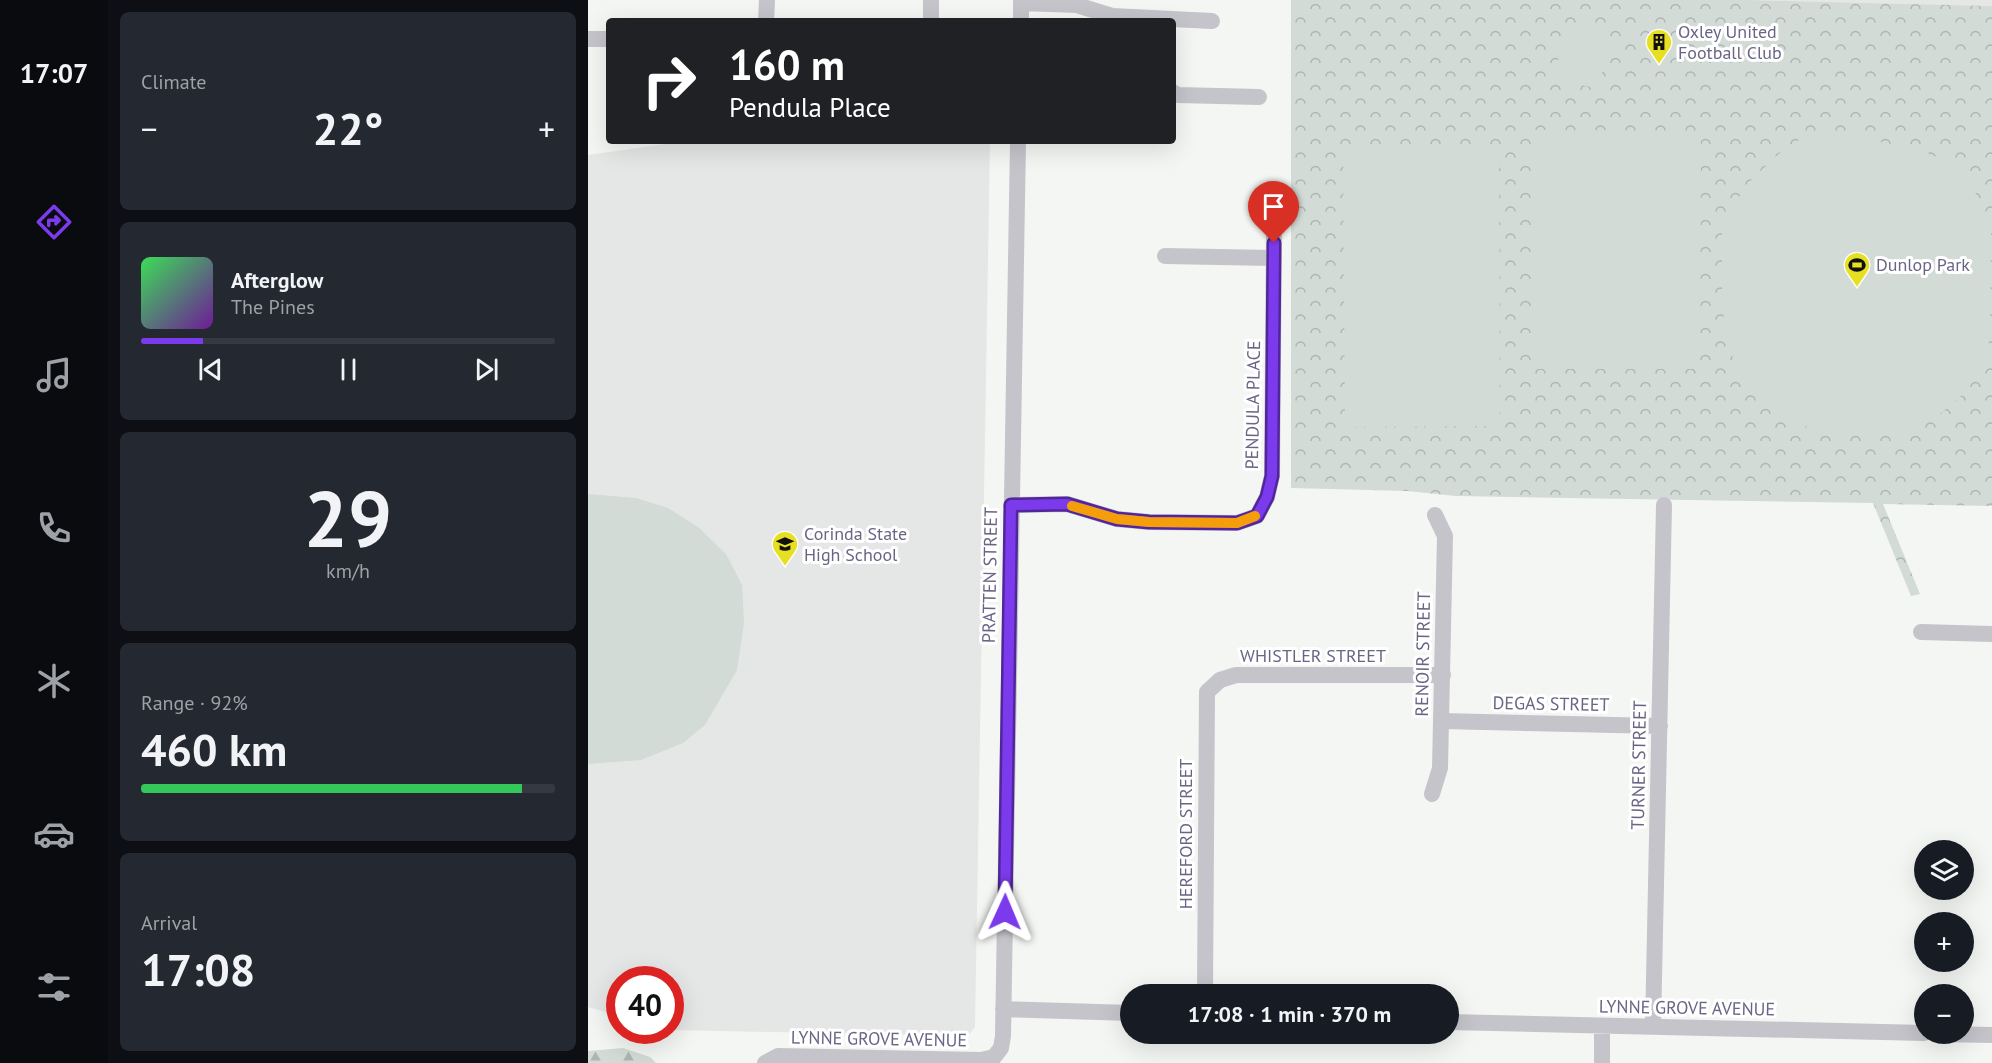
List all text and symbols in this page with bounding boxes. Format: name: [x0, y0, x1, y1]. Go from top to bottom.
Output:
place label: Oxley United Football Club: [1678, 20, 1782, 64]
building icon: Oxley United Football Club: [1644, 27, 1674, 65]
text: 160 m: [729, 37, 845, 92]
icon: right: [630, 42, 708, 120]
text: 17:07: [20, 56, 88, 90]
text: Climate: [141, 69, 207, 95]
text: Pendula Place: [729, 90, 891, 124]
text: 22°: [313, 99, 383, 157]
text: −: [141, 107, 158, 150]
text: +: [538, 107, 555, 150]
pin: [1248, 181, 1299, 243]
icon: arrive: [1257, 190, 1290, 223]
icon: directions: [33, 201, 75, 243]
sports icon: Dunlop Park: [1842, 250, 1872, 288]
place label: Dunlop Park: [1876, 253, 1970, 276]
text: Afterglow: [231, 266, 323, 294]
text: The Pines: [231, 294, 315, 320]
street label: PENDULA PLACE: [1240, 340, 1265, 470]
icon: previous: [194, 353, 227, 386]
icon: pause: [332, 353, 365, 386]
icon: next: [470, 353, 503, 386]
icon: music: [33, 354, 75, 396]
text: 29: [304, 468, 392, 569]
icon: phone: [33, 507, 75, 549]
street label: PRATTEN STREET: [977, 507, 1002, 643]
place label: Corinda State High School: [804, 522, 907, 566]
school or university icon: Corinda State High School: [770, 529, 800, 567]
text: km/h: [326, 558, 370, 584]
street label: RENOIR STREET: [1410, 591, 1435, 717]
street label: WHISTLER STREET: [1240, 644, 1386, 667]
icon: climate: [33, 660, 75, 702]
text: Range · 92%: [141, 690, 248, 716]
street label: DEGAS STREET: [1492, 691, 1610, 716]
street label: TURNER STREET: [1626, 700, 1651, 830]
text: 460 km: [141, 720, 287, 778]
street label: HEREFORD STREET: [1174, 759, 1197, 909]
icon: car: [33, 813, 75, 855]
map controls: [1914, 840, 1974, 1044]
button: layers: [1914, 840, 1974, 900]
position arrow: [973, 880, 1037, 944]
text: Arrival: [141, 910, 197, 936]
button: +: [1914, 912, 1974, 972]
text: 17:08: [141, 940, 255, 998]
icon: filters: [33, 966, 75, 1008]
speed limit sign: 40: [606, 966, 684, 1044]
button: −: [1914, 984, 1974, 1044]
street label: LYNNE GROVE AVENUE: [1599, 994, 1775, 1021]
text: 17:08 · 1 min · 370 m: [1188, 1000, 1391, 1028]
street label: LYNNE GROVE AVENUE: [791, 1025, 967, 1052]

